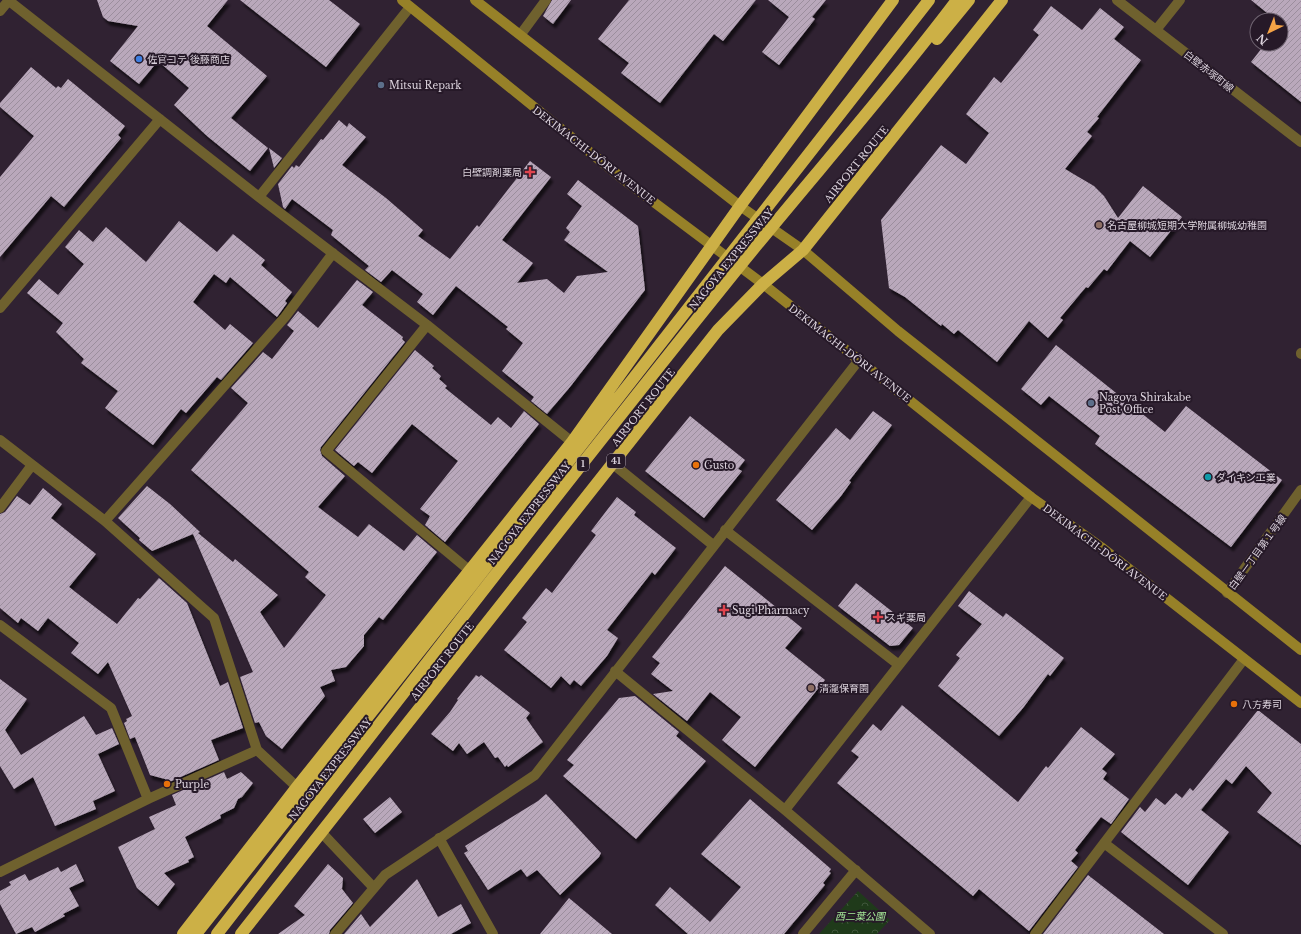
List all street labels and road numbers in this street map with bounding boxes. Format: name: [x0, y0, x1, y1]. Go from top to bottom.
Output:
street label: 白壁赤塚町線: [1181, 48, 1236, 95]
street label: DEKIMACHI-DŌRI AVENUE: [530, 103, 658, 207]
street label: AIRPORT ROUTE: [821, 123, 891, 206]
street label: NAGOYA EXPRESSWAY: [686, 205, 777, 313]
street label: DEKIMACHI-DŌRI AVENUE: [786, 301, 914, 405]
street label: AIRPORT ROUTE: [608, 366, 678, 450]
road number: 41: [607, 454, 625, 468]
road number: 1: [577, 457, 589, 471]
street label: NAGOYA EXPRESSWAY: [485, 459, 574, 567]
street label: DEKIMACHI-DŌRI AVENUE: [1040, 501, 1170, 603]
street label: 白壁一丁目第１号線: [1226, 512, 1289, 593]
street label: AIRPORT ROUTE: [407, 620, 477, 704]
street label: NAGOYA EXPRESSWAY: [286, 715, 375, 823]

